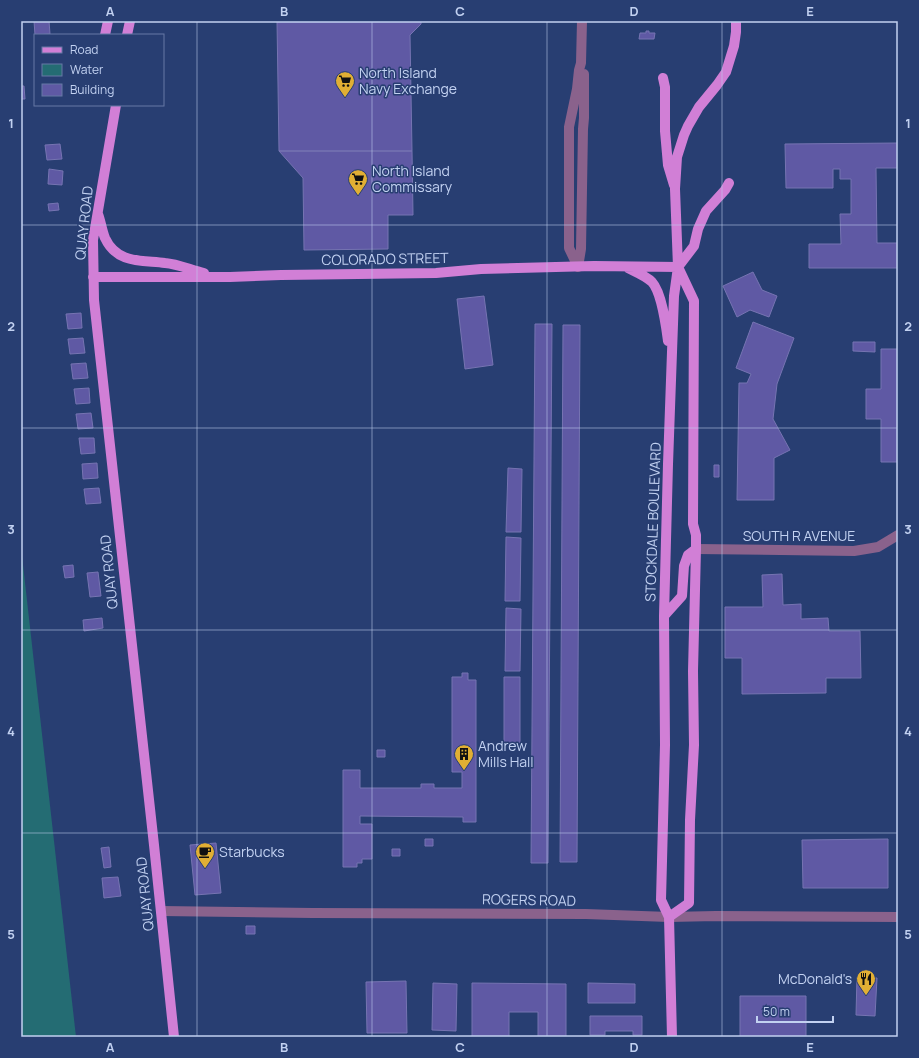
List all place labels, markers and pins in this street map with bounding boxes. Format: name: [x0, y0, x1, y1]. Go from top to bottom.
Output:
place label: North Island Navy Exchange: [359, 63, 457, 98]
supermarket icon: North Island Navy Exchange: [334, 70, 356, 98]
place label: North Island Commissary: [372, 161, 453, 196]
supermarket icon: North Island Commissary: [347, 168, 369, 196]
place label: Andrew Mills Hall: [478, 736, 534, 771]
building icon: Andrew Mills Hall: [453, 743, 475, 771]
cafe icon: Starbucks: [194, 841, 216, 869]
place label: Starbucks: [219, 842, 285, 861]
restaurant icon: McDonald's: [855, 968, 877, 996]
place label: McDonald's: [778, 969, 852, 988]

